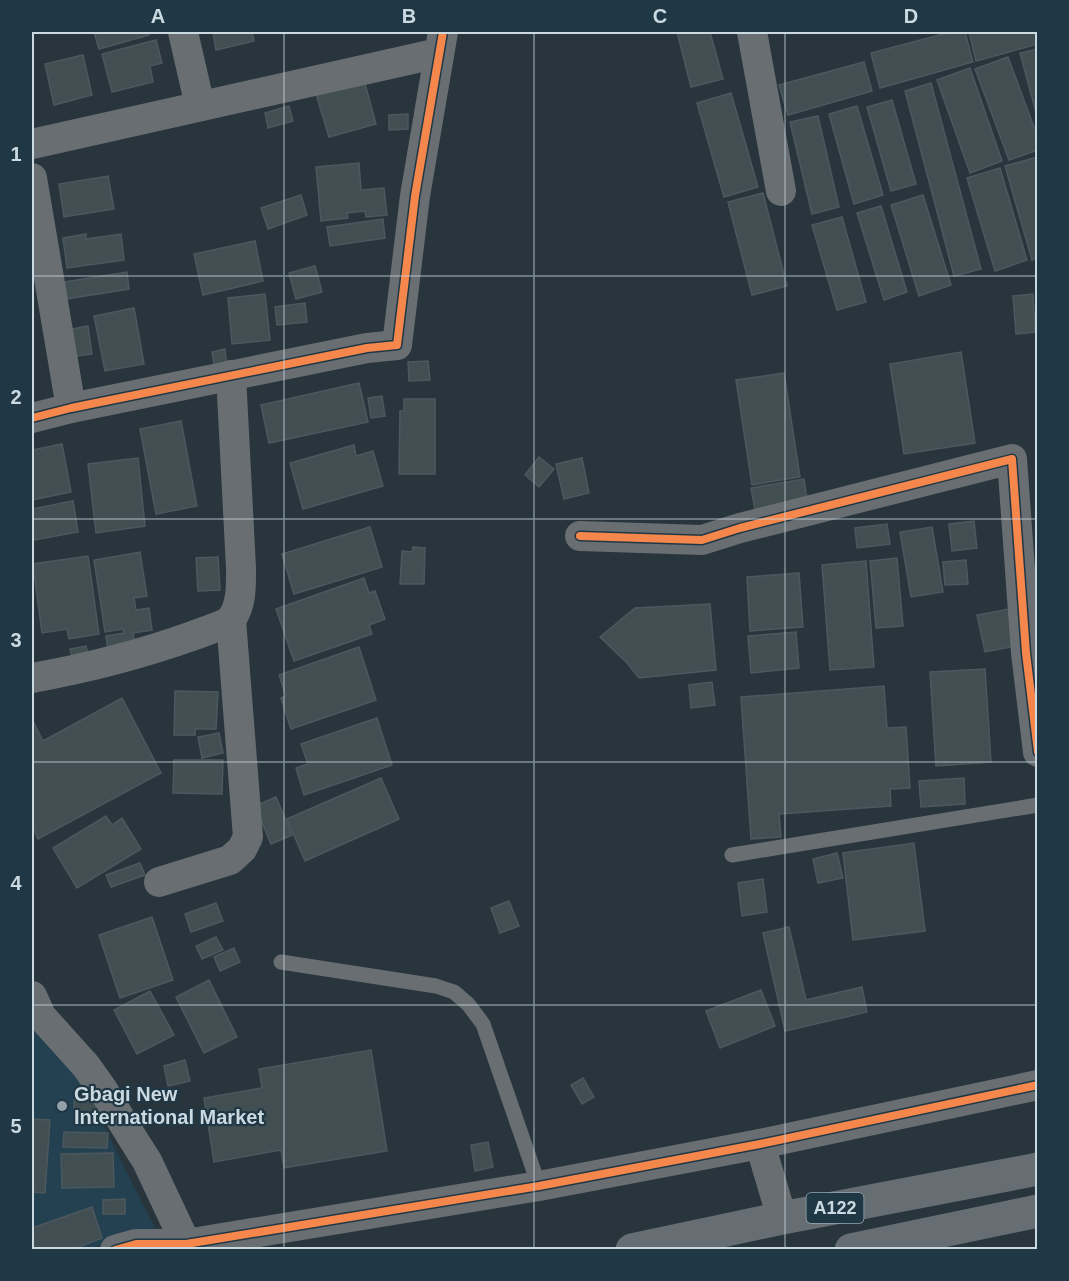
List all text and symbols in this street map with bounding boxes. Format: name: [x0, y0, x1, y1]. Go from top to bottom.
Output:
text: A: [151, 5, 165, 27]
text: B: [402, 5, 416, 27]
text: C: [653, 5, 667, 27]
text: D: [904, 5, 918, 27]
text: 1: [10, 143, 22, 165]
text: 2: [10, 386, 22, 408]
text: 3: [10, 629, 22, 651]
text: 4: [10, 872, 22, 894]
place label: Gbagi New International Market: [74, 1083, 264, 1128]
marker: Gbagi New International Market: [55, 1099, 69, 1113]
text: 5: [10, 1115, 22, 1137]
road number: A122: [806, 1193, 864, 1223]

